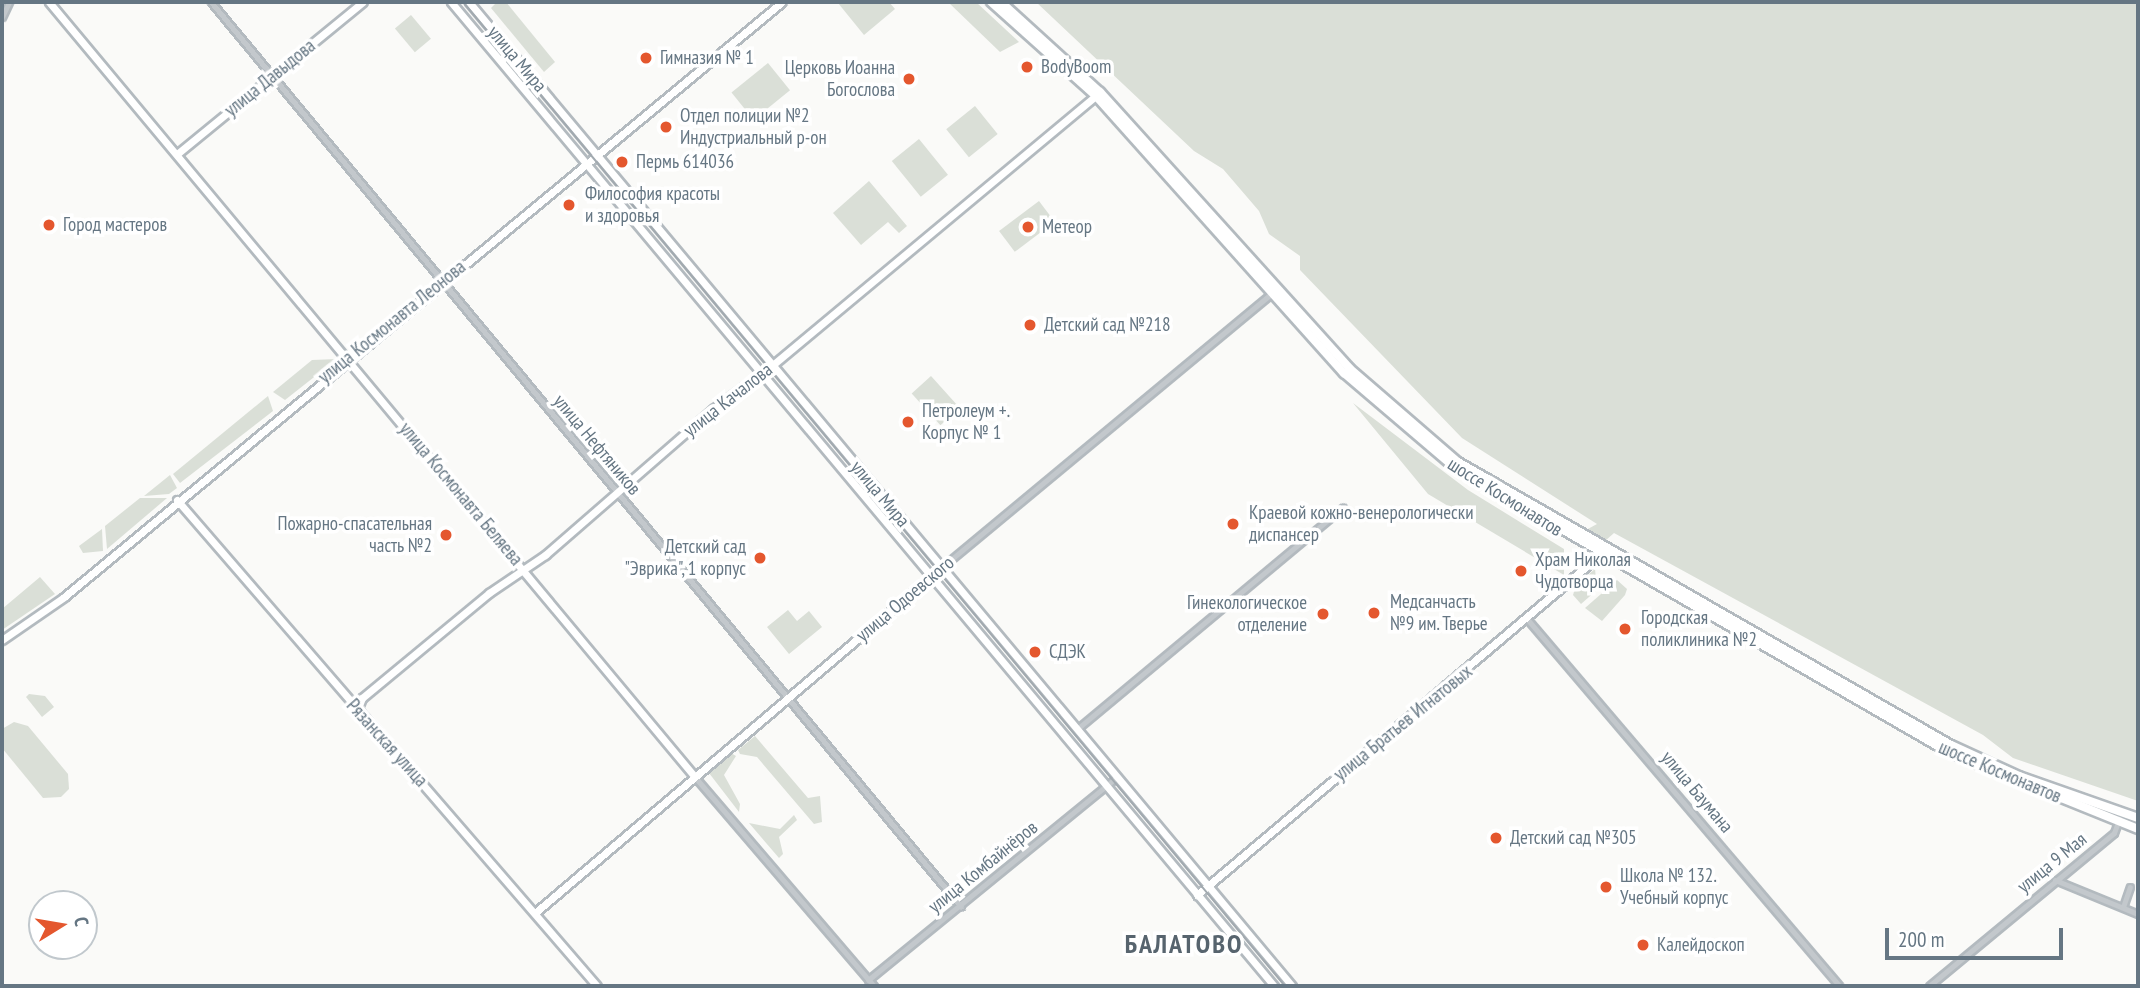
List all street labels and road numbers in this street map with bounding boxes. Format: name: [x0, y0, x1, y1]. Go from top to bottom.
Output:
street label: улица Мира: [483, 21, 551, 97]
street label: улица Давыдова: [220, 34, 320, 122]
street label: улица Космонавта Леонова: [314, 256, 470, 388]
street label: улица Качалова: [679, 358, 777, 442]
street label: улица Нефтяников: [548, 390, 646, 500]
street label: улица Космонавта Беляева: [394, 418, 528, 570]
street label: шоссе Космонавтов: [1443, 453, 1567, 541]
street label: улица Мира: [846, 456, 914, 532]
street label: улица Одоевского: [851, 551, 959, 647]
street label: улица Братьев Игнатовых: [1329, 660, 1477, 786]
street label: Рязанская улица: [342, 694, 432, 792]
street label: шоссе Космонавтов: [1935, 736, 2065, 808]
street label: улица Баумана: [1656, 747, 1738, 837]
street label: улица Комбайнёров: [924, 816, 1042, 918]
street label: улица 9 Мая: [2013, 828, 2091, 898]

